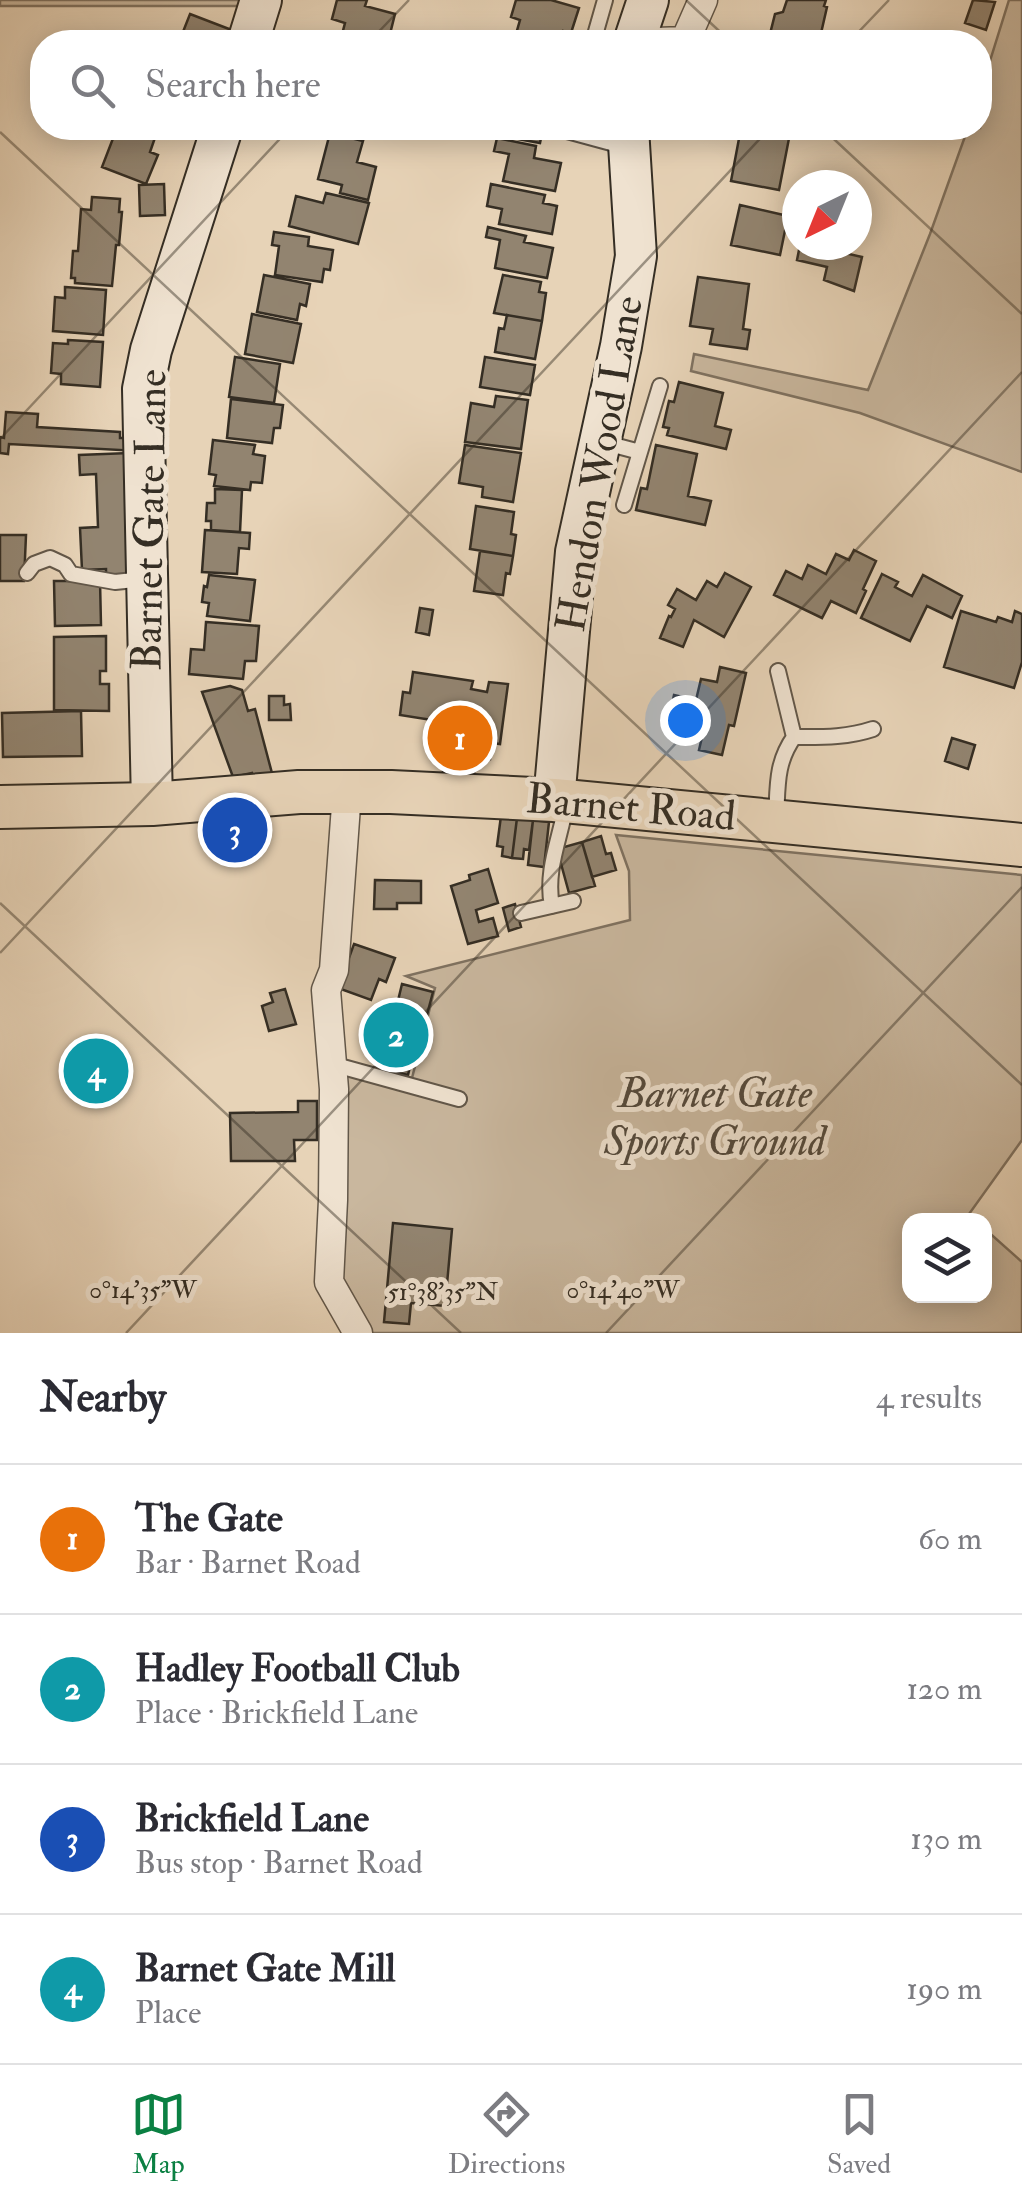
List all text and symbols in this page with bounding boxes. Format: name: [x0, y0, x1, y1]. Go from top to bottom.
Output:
search box: [30, 30, 992, 140]
icon: search: [65, 58, 120, 113]
text: Search here: [145, 61, 321, 109]
north arrow: [782, 170, 872, 260]
street label: Hendon Wood Lane: [545, 292, 655, 636]
street label: Barnet Gate Lane: [121, 369, 179, 671]
your location: [660, 695, 711, 746]
pin: 1: [428, 700, 492, 776]
street label: Barnet Road: [524, 773, 738, 843]
pin: 3: [202, 792, 268, 868]
pin: 2: [364, 998, 428, 1072]
pin: 4: [64, 1034, 128, 1108]
park label: Barnet Gate Sports Ground: [603, 1068, 828, 1168]
map controls: [902, 1213, 992, 1303]
button: layers: [902, 1213, 992, 1303]
text: 0°14'35"W: [89, 1275, 198, 1306]
text: 0°14'40"W: [566, 1275, 681, 1306]
text: 51°38'35"N: [388, 1277, 499, 1308]
text: Nearby: [40, 1372, 166, 1424]
text: 4 results: [876, 1378, 982, 1418]
text: The Gate: [135, 1495, 283, 1543]
text: 1: [67, 1519, 78, 1559]
text: 60 m: [918, 1519, 982, 1559]
text: Bar · Barnet Road: [135, 1543, 361, 1583]
text: Hadley Football Club: [135, 1645, 460, 1693]
text: 2: [64, 1669, 81, 1709]
text: 120 m: [906, 1669, 982, 1709]
text: Place · Brickfield Lane: [135, 1693, 418, 1733]
text: Brickfield Lane: [135, 1795, 369, 1843]
text: 3: [66, 1819, 79, 1859]
text: 130 m: [910, 1819, 982, 1859]
text: Bus stop · Barnet Road: [135, 1843, 423, 1883]
text: Barnet Gate Mill: [135, 1945, 396, 1993]
text: 4: [64, 1969, 81, 2009]
text: 190 m: [906, 1969, 982, 2009]
text: Place: [135, 1993, 201, 2033]
tab: Map: [131, 2087, 186, 2182]
tab: Directions: [448, 2087, 565, 2182]
tab: Saved: [827, 2087, 891, 2182]

